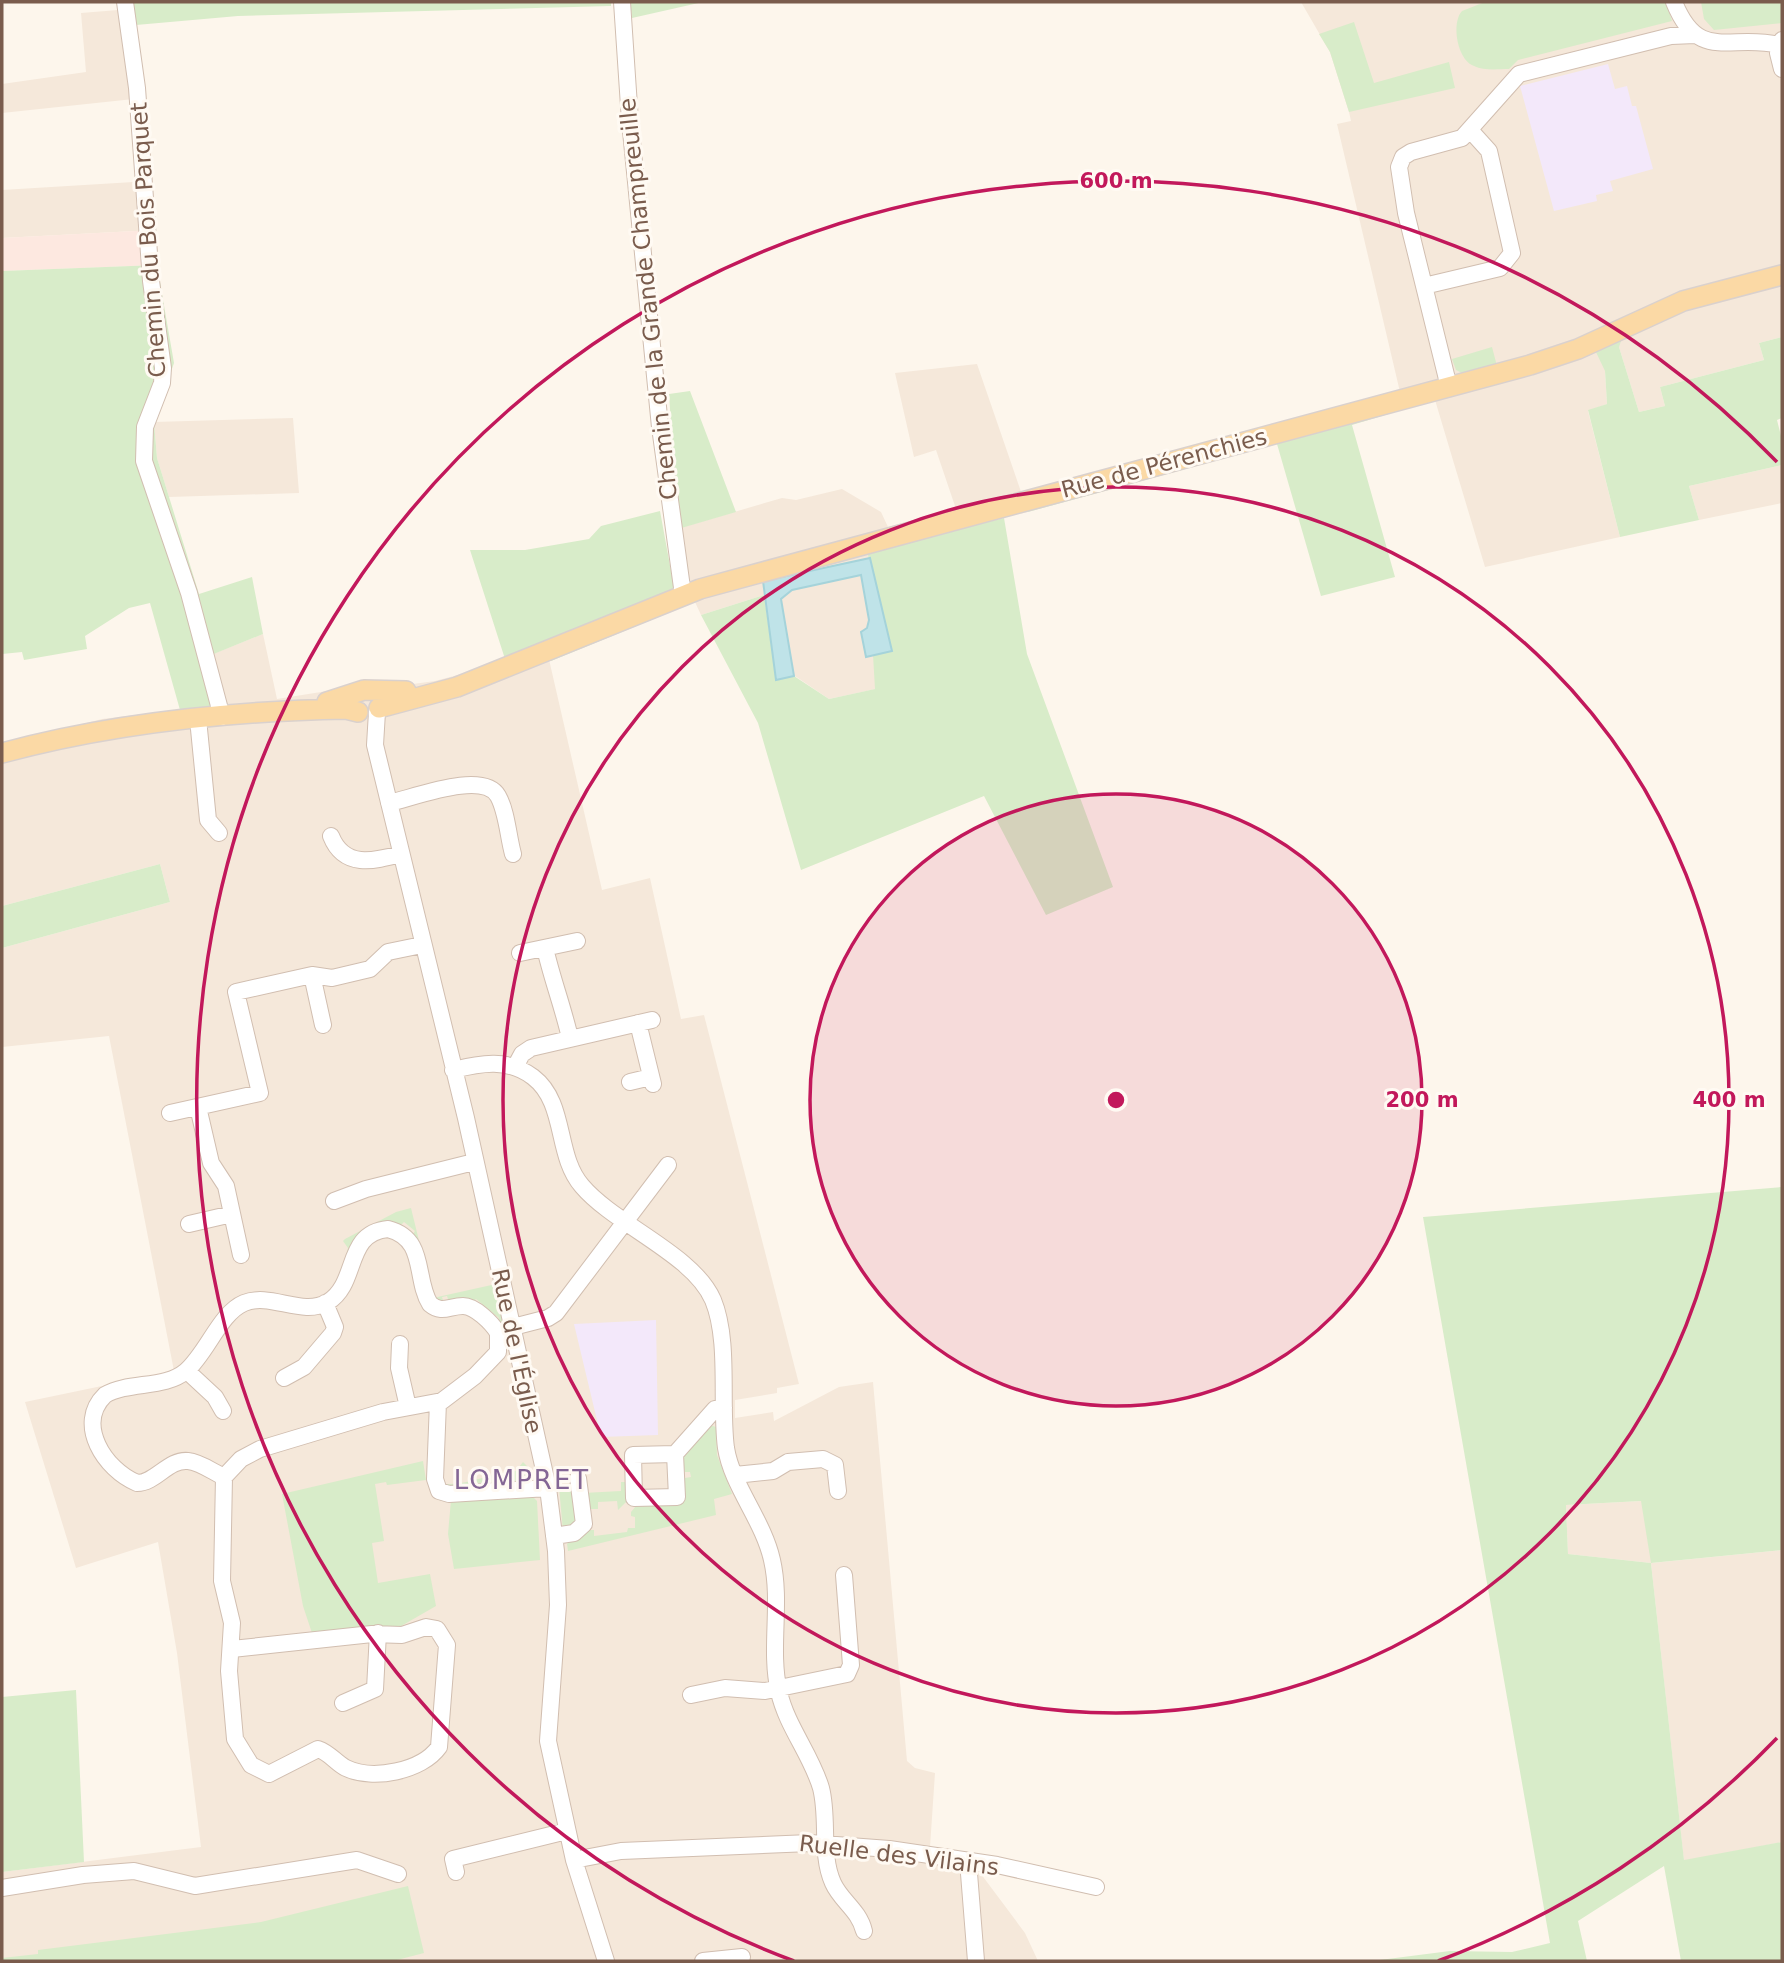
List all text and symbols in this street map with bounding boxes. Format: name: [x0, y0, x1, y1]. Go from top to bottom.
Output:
street label: Chemin de la Grande Champreuille: [614, 97, 682, 501]
street label: Chemin du Bois Parquet: [125, 102, 171, 378]
text: 600 m: [1079, 169, 1153, 193]
street label: Rue de Pérenchies: [1058, 423, 1270, 503]
centre of rings: [1104, 1088, 1128, 1112]
text: 200 m: [1385, 1088, 1459, 1112]
text: 400 m: [1692, 1088, 1766, 1112]
street label: Rue de l'Église: [487, 1266, 548, 1436]
district label: LOMPRET: [454, 1465, 590, 1495]
street label: Ruelle des Vilains: [798, 1830, 1000, 1880]

